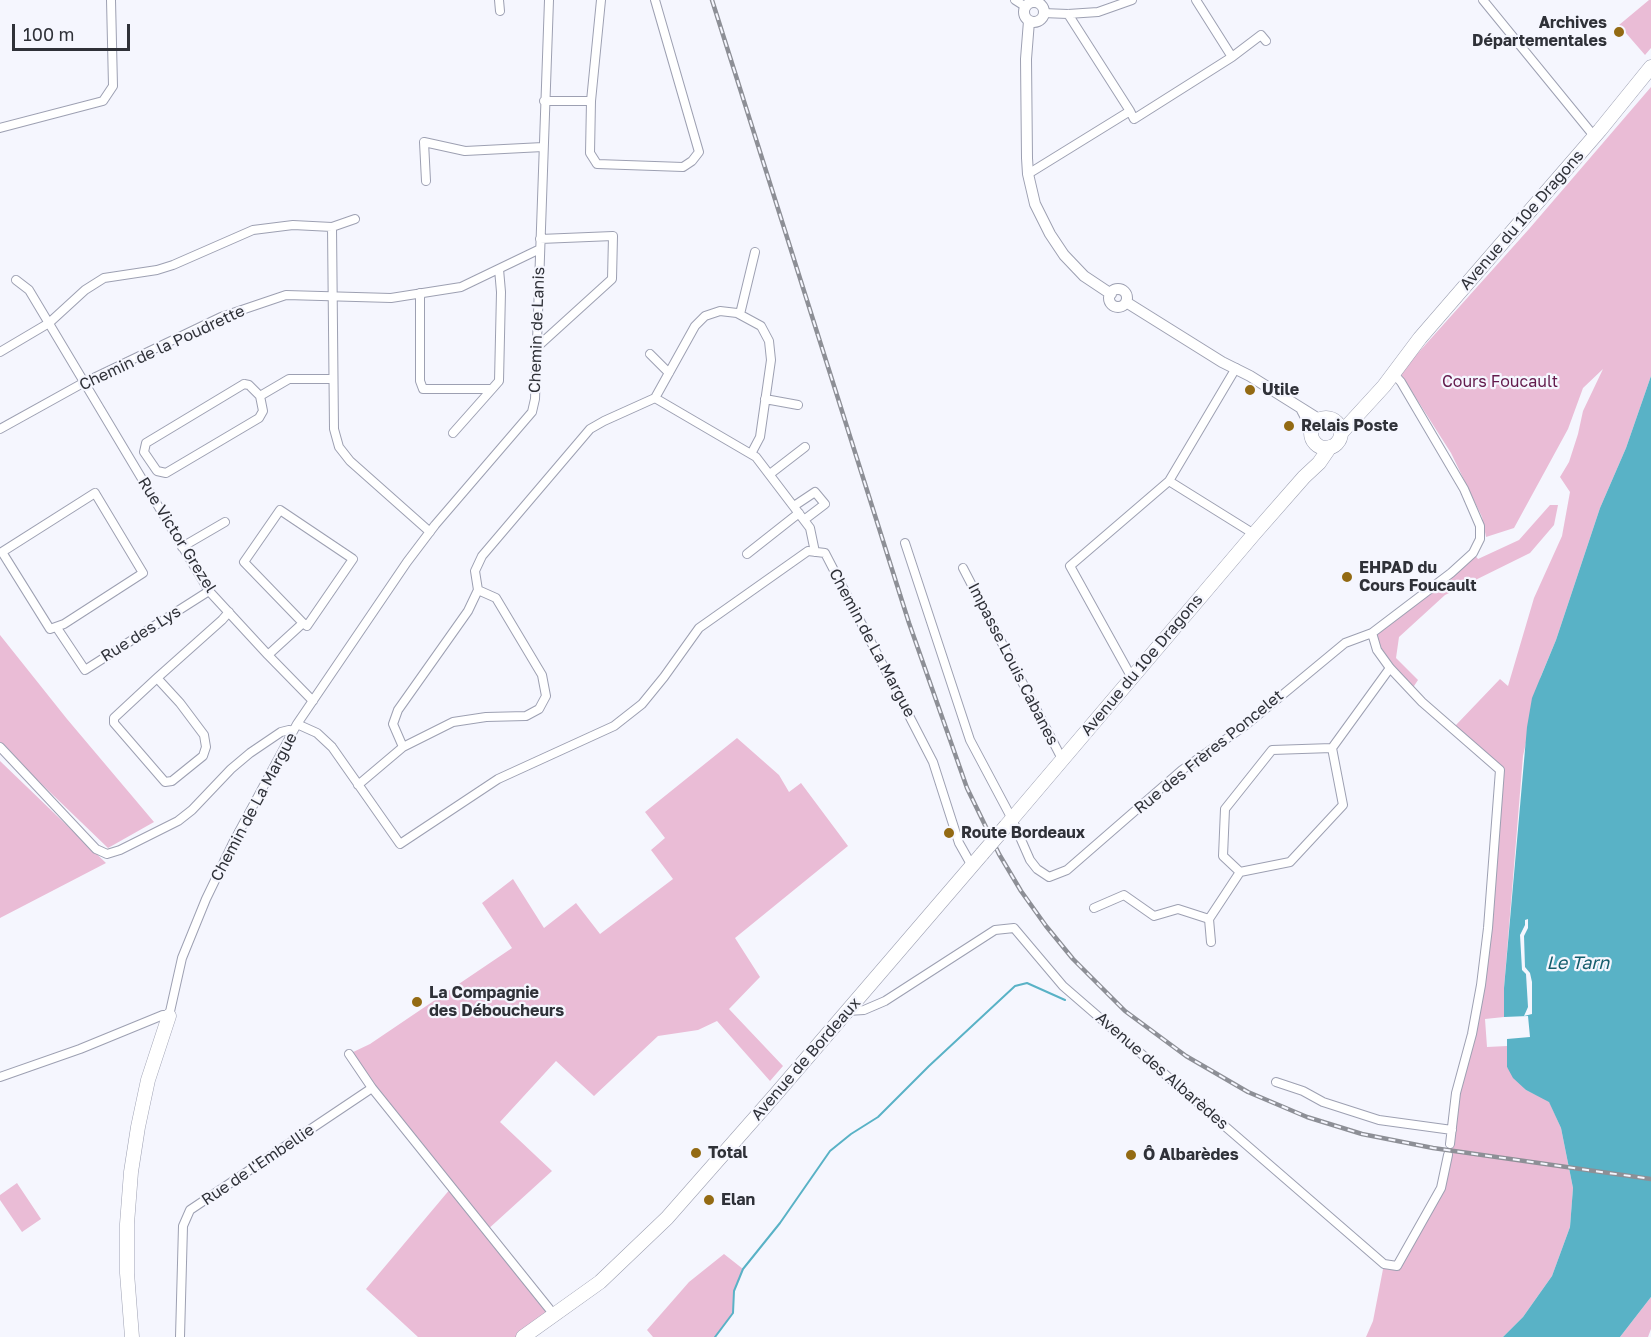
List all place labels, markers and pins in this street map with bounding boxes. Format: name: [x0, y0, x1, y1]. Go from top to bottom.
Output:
place label: Archives Départementales: [1472, 13, 1607, 51]
marker: Archives Départementales: [1612, 25, 1626, 39]
place label: Utile: [1262, 380, 1299, 400]
marker: Utile: [1243, 383, 1257, 397]
place label: Relais Poste: [1301, 416, 1398, 436]
marker: Relais Poste: [1282, 419, 1296, 433]
place label: EHPAD du Cours Foucault: [1359, 558, 1477, 596]
marker: EHPAD du Cours Foucault: [1340, 570, 1354, 584]
place label: Route Bordeaux: [961, 823, 1085, 843]
marker: Route Bordeaux: [942, 826, 956, 840]
place label: La Compagnie des Déboucheurs: [429, 983, 564, 1021]
marker: La Compagnie des Déboucheurs: [410, 995, 424, 1009]
place label: Total: [708, 1143, 748, 1163]
place label: Ô Albarèdes: [1143, 1145, 1239, 1165]
marker: Total: [689, 1146, 703, 1160]
marker: Ô Albarèdes: [1124, 1148, 1138, 1162]
place label: Elan: [721, 1190, 755, 1210]
marker: Elan: [702, 1193, 716, 1207]

